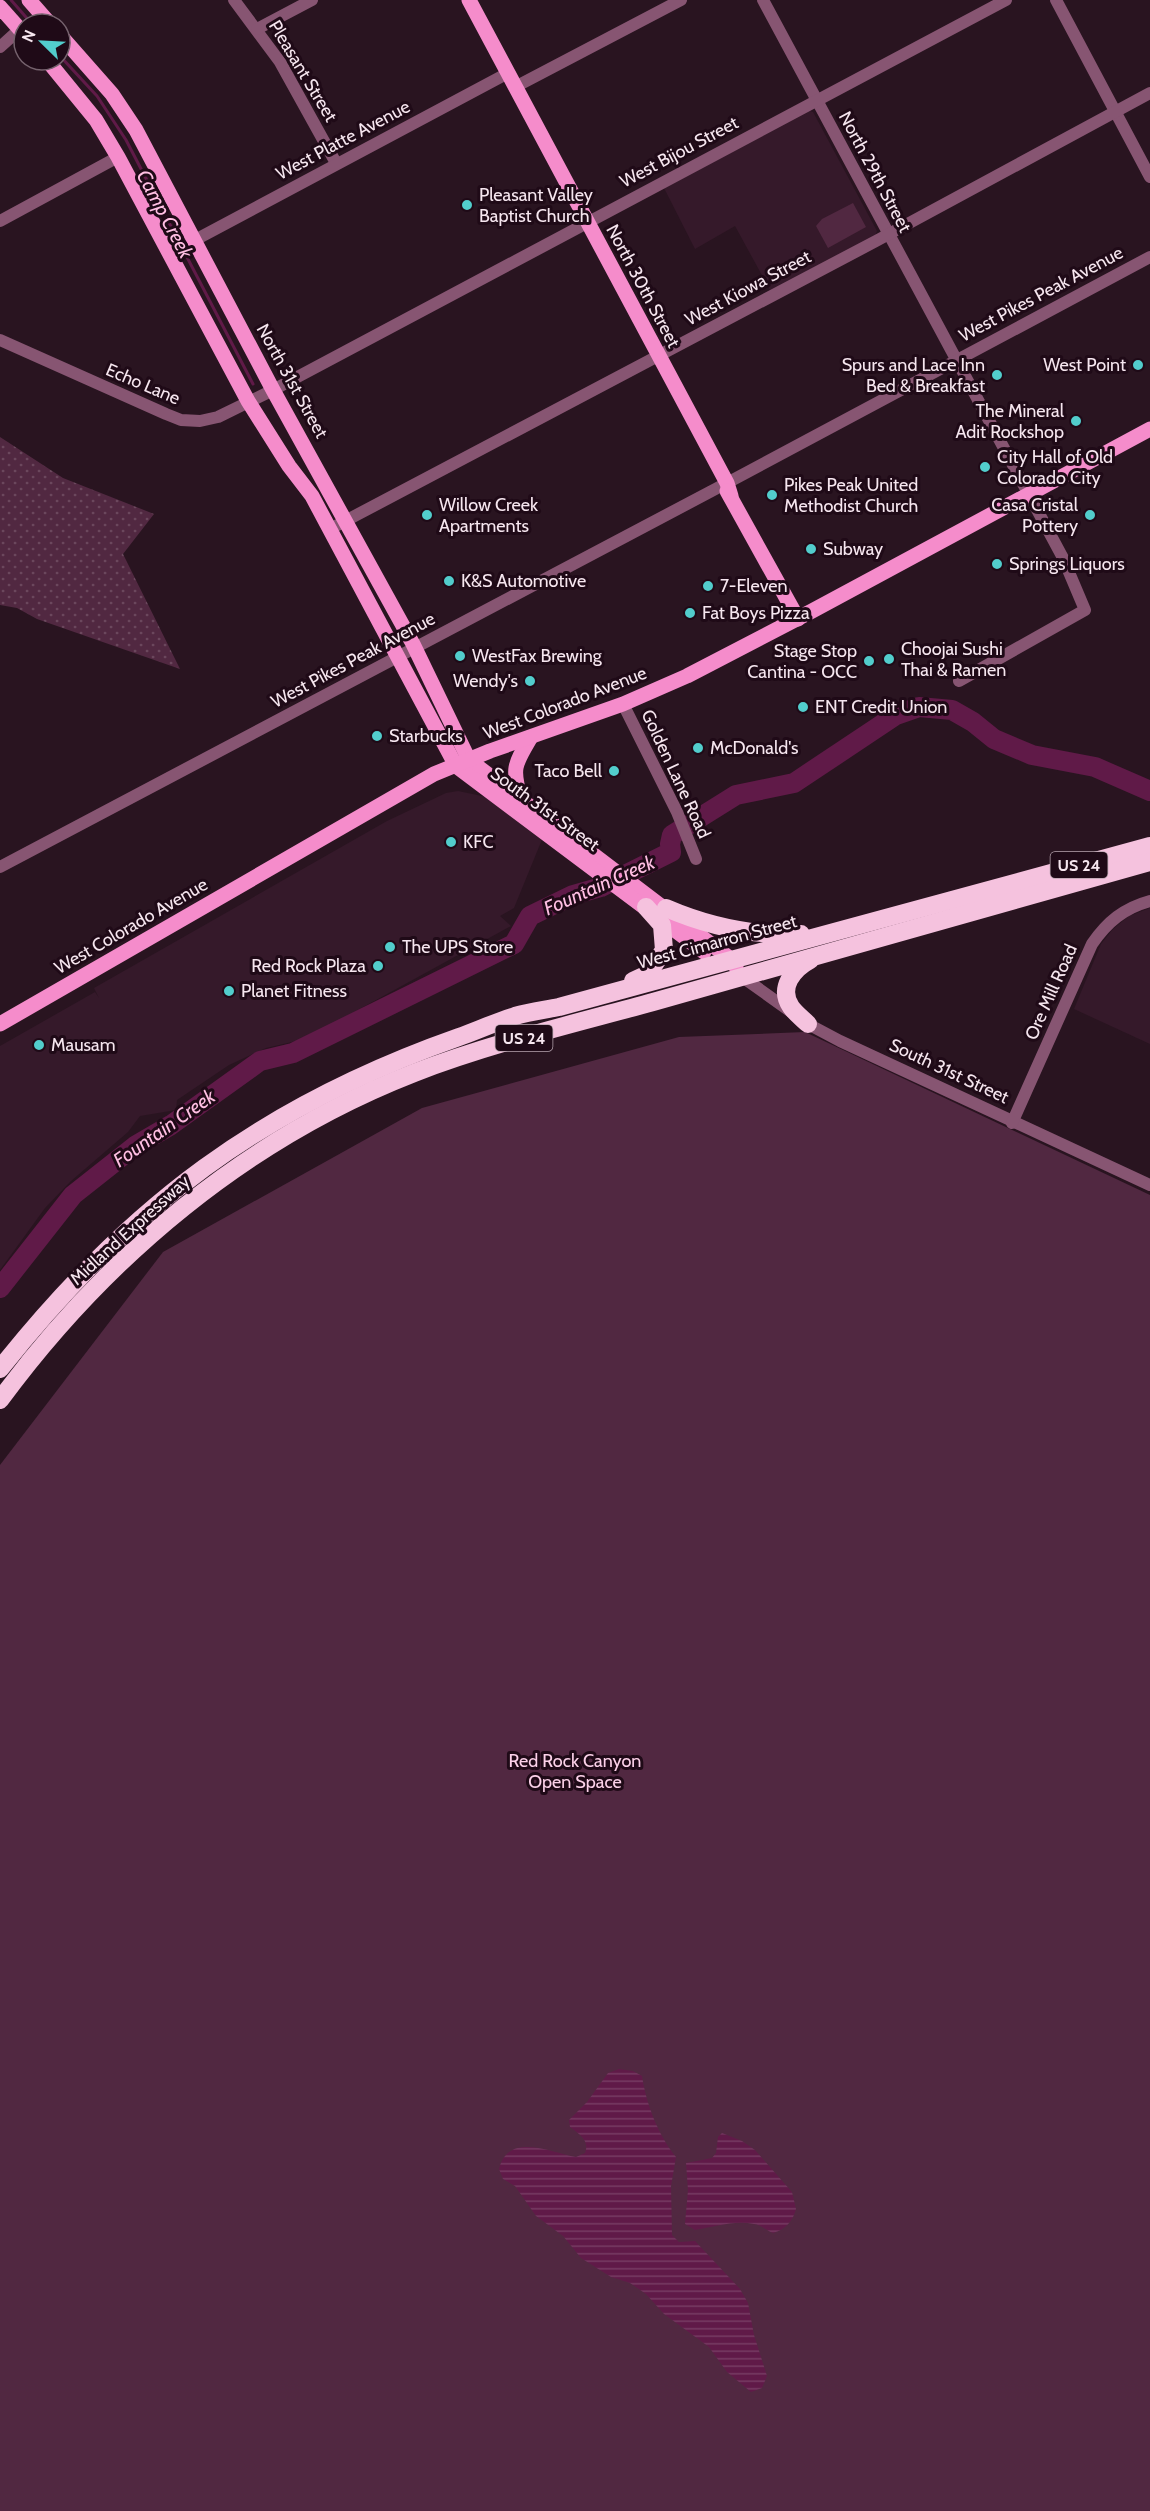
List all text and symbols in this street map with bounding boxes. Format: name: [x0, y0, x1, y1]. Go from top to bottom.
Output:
north arrow: [12, 12, 72, 72]
street label: Pleasant Street: [264, 16, 342, 126]
text: N: [18, 27, 40, 45]
street label: West Platte Avenue: [272, 95, 414, 185]
street label: North 29th Street: [834, 108, 916, 236]
street label: West Bijou Street: [616, 112, 742, 192]
water label: Camp Creek: [132, 166, 199, 264]
place label: Pleasant Valley Baptist Church: [479, 184, 593, 227]
marker: Pleasant Valley Baptist Church: [460, 198, 474, 212]
street label: North 30th Street: [601, 221, 685, 351]
street label: West Pikes Peak Avenue: [955, 241, 1127, 347]
street label: West Kiowa Street: [681, 246, 815, 330]
street label: North 31st Street: [252, 320, 332, 442]
place label: Spurs and Lace Inn Bed & Breakfast: [842, 354, 985, 397]
place label: West Point: [1043, 354, 1126, 376]
marker: West Point: [1131, 358, 1145, 372]
street label: Echo Lane: [103, 359, 183, 409]
marker: Spurs and Lace Inn Bed & Breakfast: [990, 368, 1004, 382]
place label: The Mineral Adit Rockshop: [955, 400, 1065, 443]
marker: The Mineral Adit Rockshop: [1069, 414, 1083, 428]
place label: City Hall of Old Colorado City: [997, 446, 1113, 489]
marker: City Hall of Old Colorado City: [978, 460, 992, 474]
place label: Pikes Peak United Methodist Church: [784, 474, 918, 517]
marker: Pikes Peak United Methodist Church: [765, 488, 779, 502]
place label: Willow Creek Apartments: [439, 494, 539, 537]
place label: Casa Cristal Pottery: [991, 494, 1079, 537]
marker: Willow Creek Apartments: [420, 508, 434, 522]
marker: Casa Cristal Pottery: [1083, 508, 1097, 522]
place label: Subway: [823, 538, 883, 560]
marker: Subway: [804, 542, 818, 556]
place label: Springs Liquors: [1009, 553, 1125, 575]
marker: Springs Liquors: [990, 557, 1004, 571]
place label: K&S Automotive: [461, 570, 586, 592]
marker: K&S Automotive: [442, 574, 456, 588]
place label: 7-Eleven: [720, 575, 788, 597]
marker: 7-Eleven: [701, 579, 715, 593]
place label: Fat Boys Pizza: [702, 602, 810, 624]
marker: Fat Boys Pizza: [683, 606, 697, 620]
street label: West Pikes Peak Avenue: [267, 607, 439, 713]
place label: Choojai Sushi Thai & Ramen: [901, 638, 1006, 681]
place label: Stage Stop Cantina - OCC: [747, 640, 857, 683]
place label: WestFax Brewing: [472, 645, 603, 667]
marker: WestFax Brewing: [453, 649, 467, 663]
marker: Choojai Sushi Thai & Ramen: [882, 652, 896, 666]
marker: Stage Stop Cantina - OCC: [862, 654, 876, 668]
street label: West Colorado Avenue: [480, 662, 650, 744]
place label: Wendy's: [453, 670, 518, 692]
marker: Wendy's: [523, 674, 537, 688]
place label: ENT Credit Union: [815, 696, 947, 718]
marker: ENT Credit Union: [796, 700, 810, 714]
street label: Golden Lane Road: [637, 706, 715, 842]
place label: Starbucks: [389, 725, 463, 747]
marker: Starbucks: [370, 729, 384, 743]
place label: McDonald's: [710, 737, 798, 759]
marker: McDonald's: [691, 741, 705, 755]
place label: Taco Bell: [534, 760, 603, 782]
street label: South 31st Street: [486, 762, 604, 856]
marker: Taco Bell: [607, 764, 621, 778]
place label: KFC: [463, 831, 494, 853]
marker: KFC: [444, 835, 458, 849]
water label: Fountain Creek: [540, 849, 660, 920]
road number: US 24: [1050, 852, 1108, 878]
street label: West Colorado Avenue: [51, 873, 211, 979]
street label: West Cimarron Street: [635, 910, 799, 974]
place label: The UPS Store: [402, 936, 513, 958]
marker: The UPS Store: [383, 940, 397, 954]
street label: Ore Mill Road: [1020, 941, 1082, 1043]
place label: Red Rock Plaza: [251, 955, 366, 977]
marker: Red Rock Plaza: [371, 959, 385, 973]
place label: Planet Fitness: [241, 980, 347, 1002]
marker: Planet Fitness: [222, 984, 236, 998]
road number: US 24: [496, 1025, 552, 1051]
place label: Mausam: [51, 1034, 115, 1056]
street label: South 31st Street: [886, 1034, 1012, 1108]
marker: Mausam: [32, 1038, 46, 1052]
water label: Fountain Creek: [108, 1083, 221, 1172]
street label: Midland Expressway: [66, 1170, 194, 1290]
park label: Red Rock Canyon Open Space: [509, 1750, 641, 1793]

